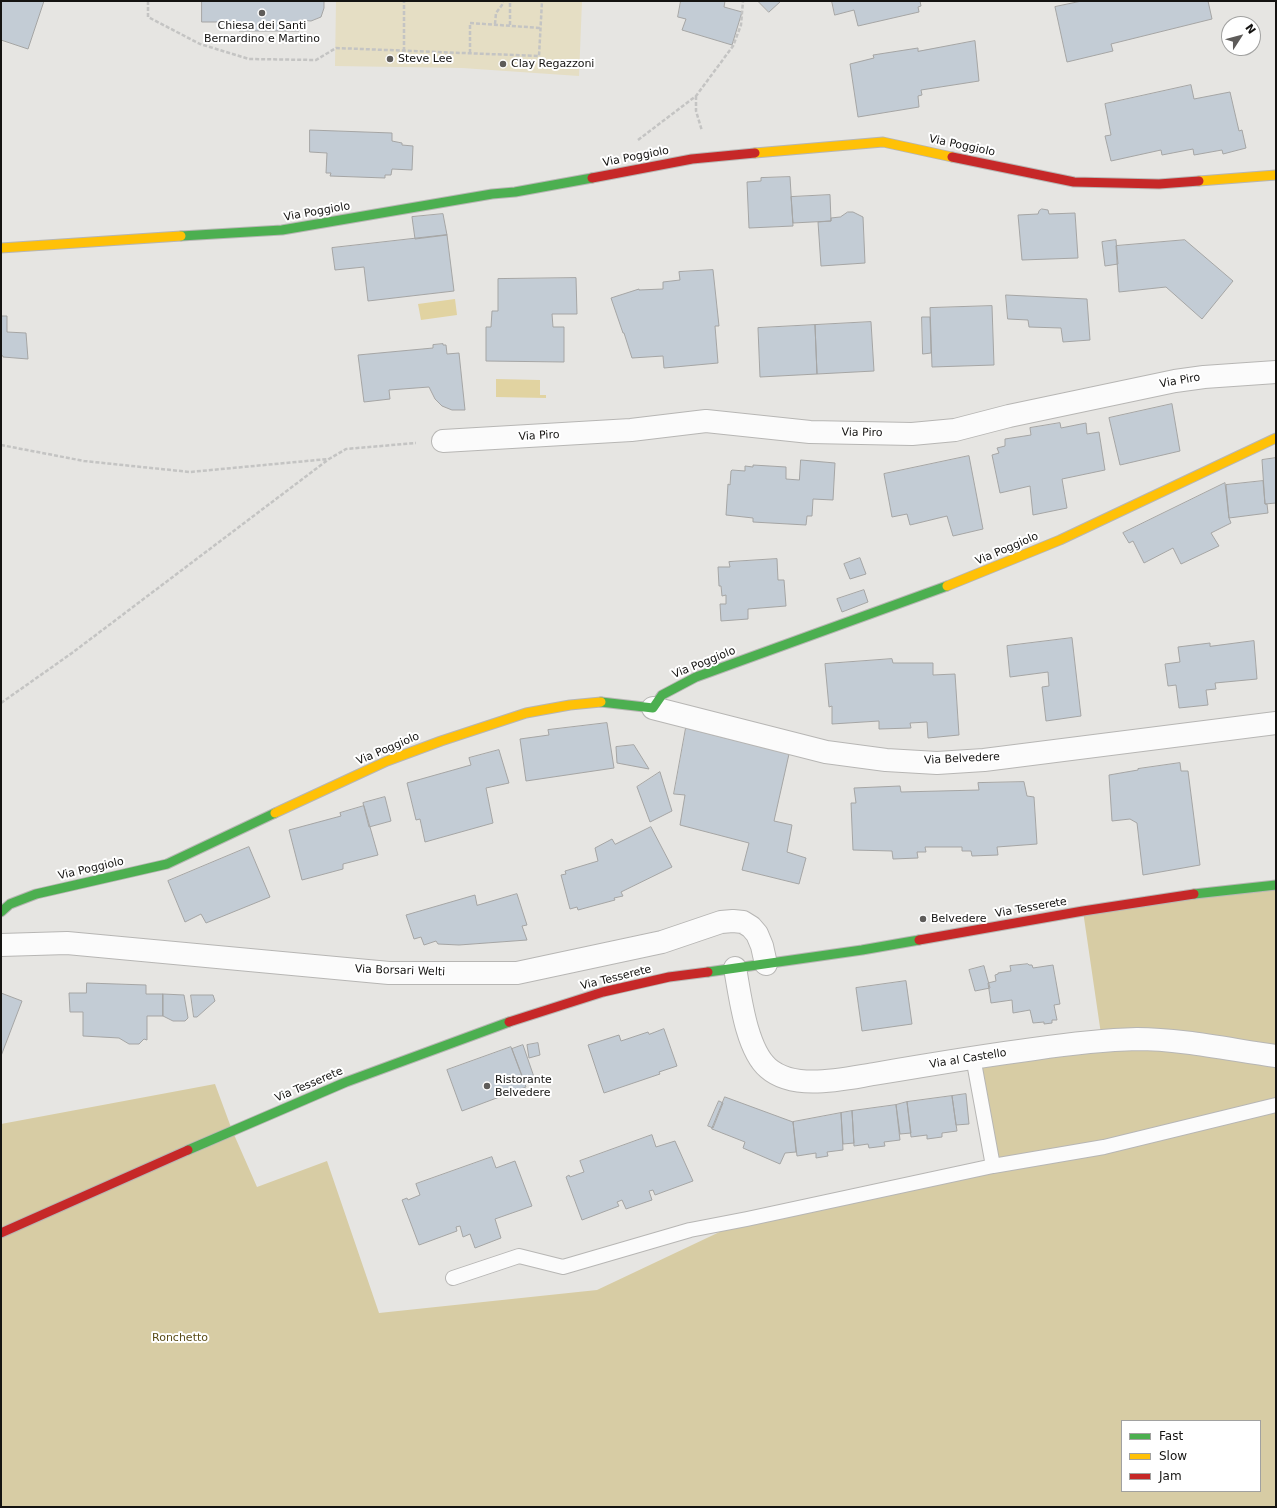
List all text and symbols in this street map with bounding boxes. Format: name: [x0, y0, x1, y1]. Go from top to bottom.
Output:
marker: Chiesa dei Santi Bernardino e Martino: [257, 8, 267, 18]
north arrow: [1221, 16, 1261, 56]
place label: Chiesa dei Santi Bernardino e Martino: [204, 19, 320, 45]
text: N: [1242, 22, 1258, 37]
place label: Steve Lee: [398, 52, 452, 66]
marker: Steve Lee: [385, 54, 395, 64]
place label: Clay Regazzoni: [511, 57, 594, 71]
marker: Clay Regazzoni: [498, 59, 508, 69]
street label: Via Poggiolo: [928, 133, 996, 159]
street label: Via Poggiolo: [602, 144, 670, 170]
street label: Via Poggiolo: [283, 200, 351, 224]
street label: Via Piro: [1159, 371, 1201, 391]
street label: Via Piro: [841, 426, 883, 440]
street label: Via Piro: [518, 428, 560, 444]
street label: Via Poggiolo: [974, 530, 1040, 568]
street label: Via Poggiolo: [670, 644, 738, 682]
street label: Via Poggiolo: [355, 730, 421, 768]
street label: Via Belvedere: [924, 750, 1000, 768]
street label: Via Poggiolo: [57, 855, 125, 883]
street label: Via Tesserete: [994, 895, 1068, 921]
place label: Belvedere: [931, 912, 986, 926]
marker: Belvedere: [918, 914, 928, 924]
street label: Via Borsari Welti: [355, 963, 445, 979]
street label: Via Tesserete: [579, 963, 653, 993]
street label: Via al Castello: [928, 1046, 1008, 1072]
street label: Via Tesserete: [273, 1065, 345, 1105]
place label: Ristorante Belvedere: [495, 1073, 552, 1099]
marker: Ristorante Belvedere: [482, 1081, 492, 1091]
park label: Ronchetto: [152, 1331, 208, 1345]
legend: [1121, 1420, 1261, 1492]
text: Fast: [1159, 1429, 1183, 1443]
text: Slow: [1159, 1449, 1187, 1463]
text: Jam: [1159, 1469, 1182, 1483]

